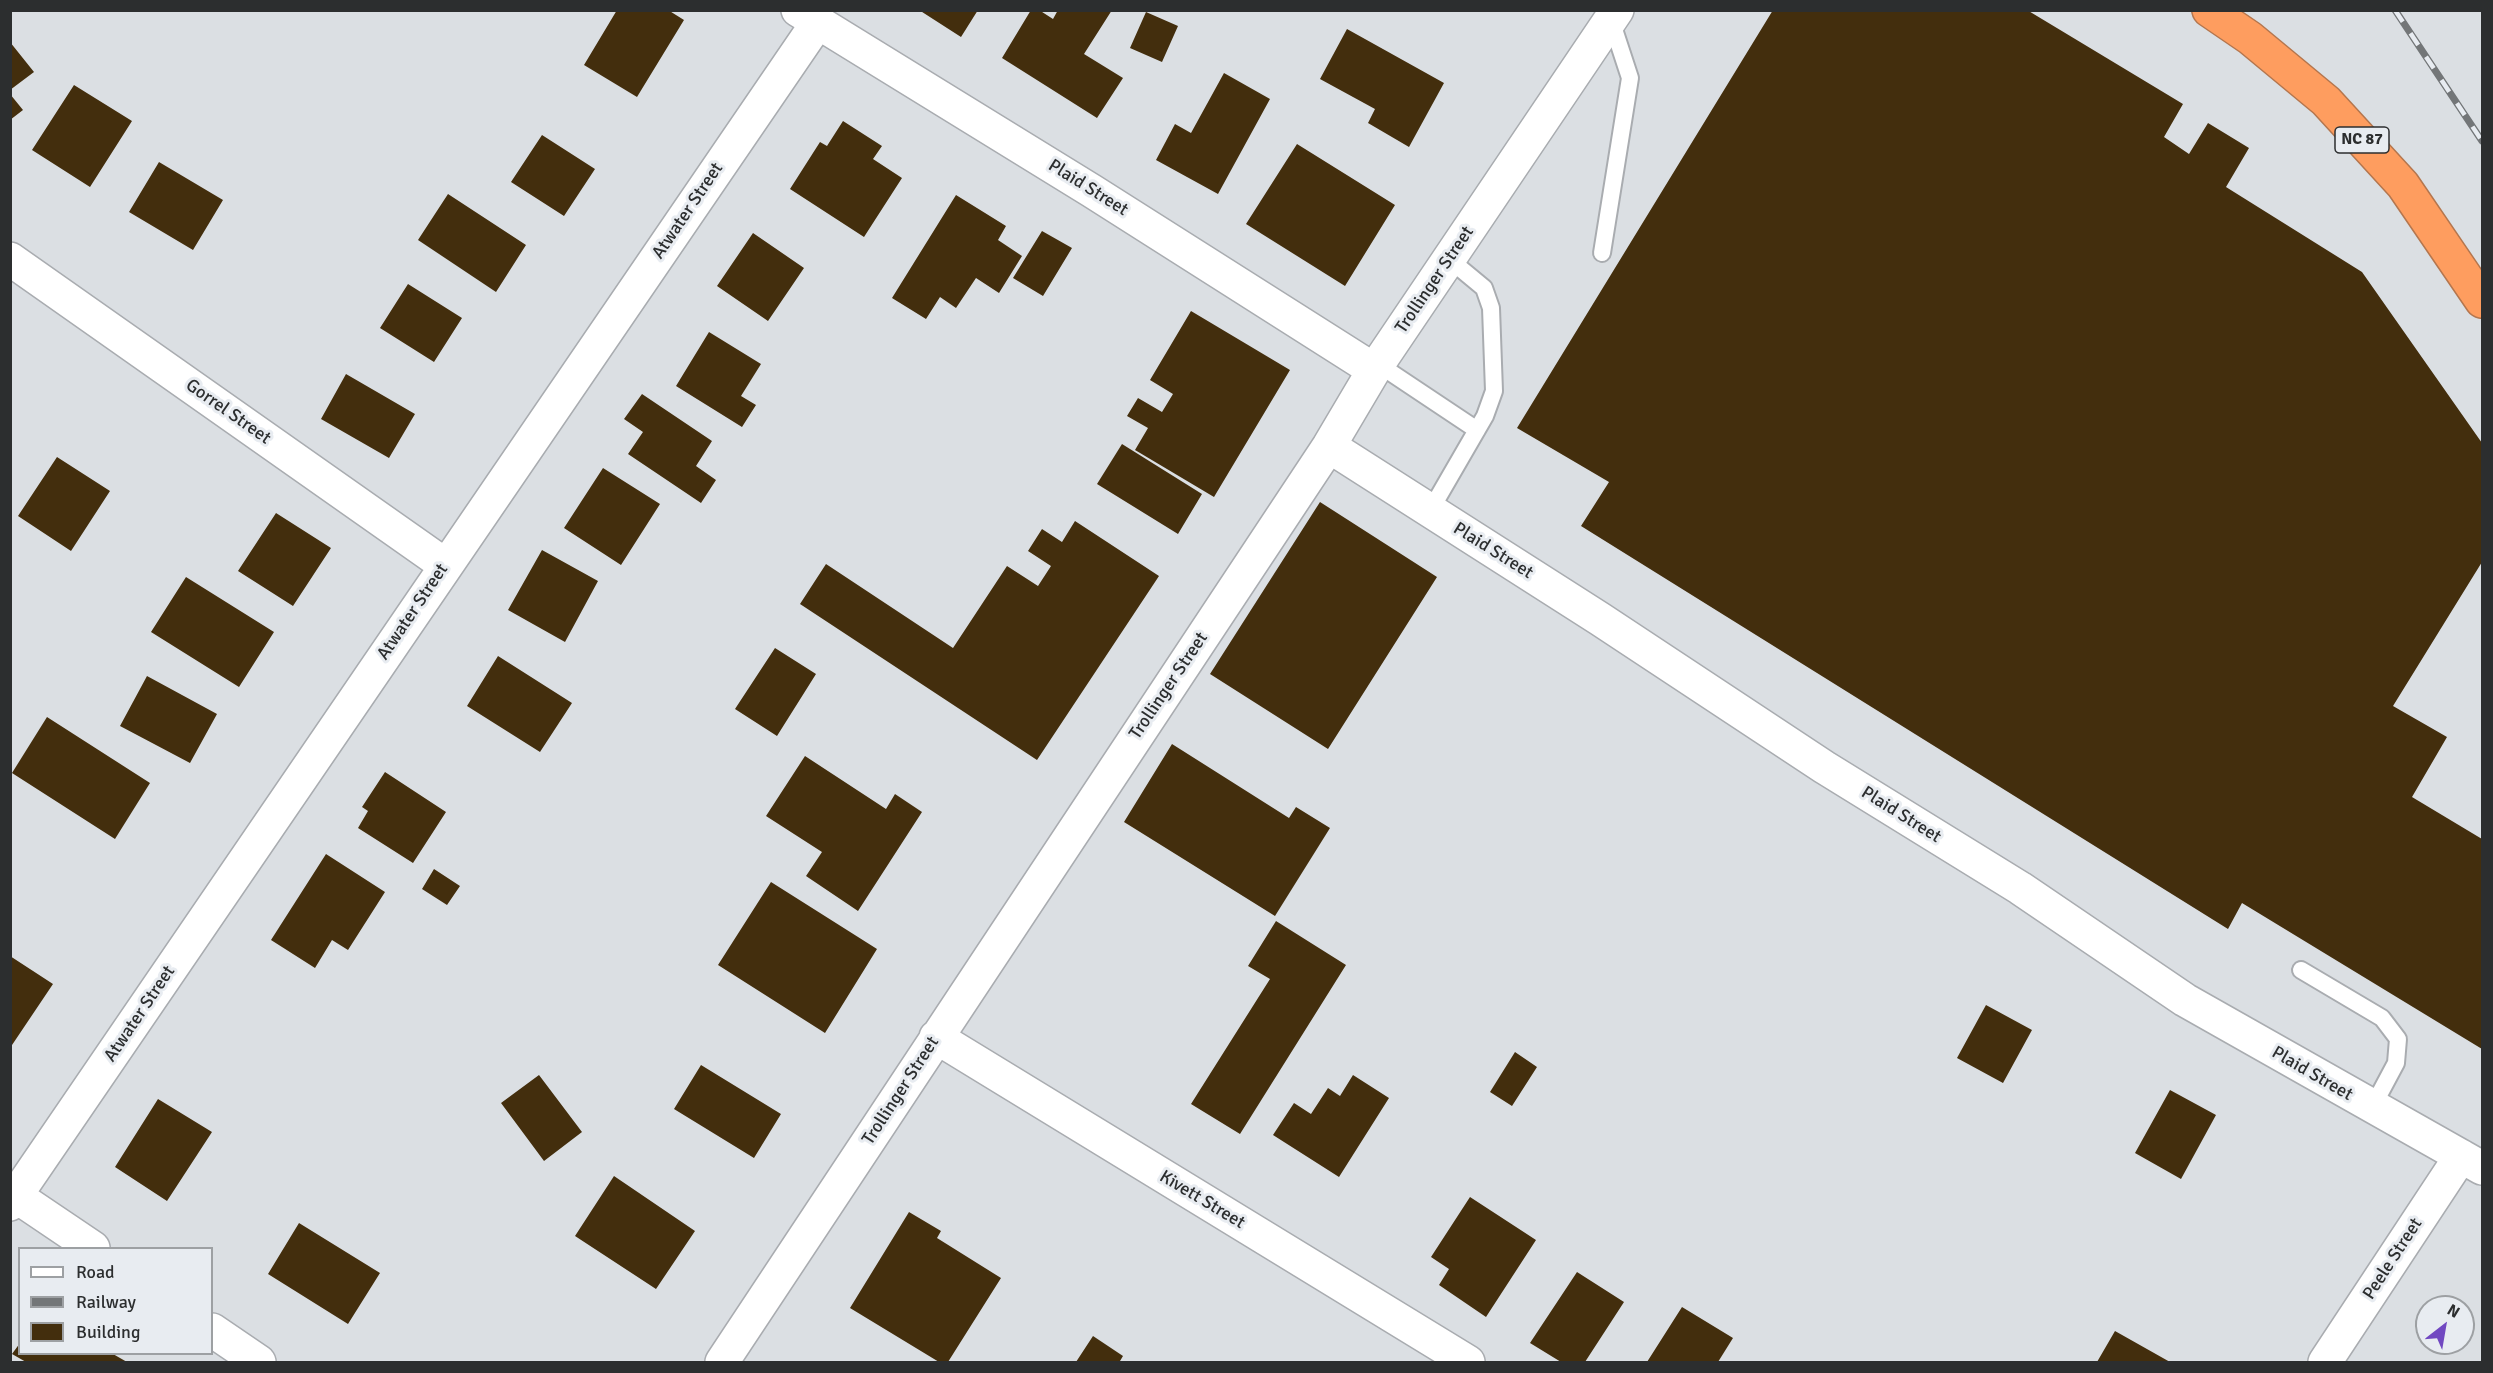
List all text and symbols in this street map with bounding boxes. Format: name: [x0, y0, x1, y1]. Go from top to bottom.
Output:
road number: NC 87: [2335, 127, 2389, 153]
street label: Plaid Street: [1044, 155, 1132, 221]
street label: Atwater Street: [648, 159, 728, 263]
street label: Trollinger Street: [1391, 222, 1479, 338]
street label: Gorrel Street: [181, 375, 275, 449]
street label: Plaid Street: [1449, 518, 1537, 584]
street label: Atwater Street: [373, 560, 453, 664]
street label: Trollinger Street: [1125, 628, 1213, 744]
street label: Plaid Street: [1857, 782, 1945, 848]
street label: Atwater Street: [100, 962, 180, 1066]
street label: Trollinger Street: [858, 1033, 944, 1149]
street label: Plaid Street: [2268, 1042, 2356, 1106]
street label: Kivett Street: [1155, 1166, 1249, 1234]
street label: Peele Street: [2359, 1214, 2427, 1304]
legend: [18, 1247, 213, 1355]
text: Road: [76, 1261, 115, 1283]
text: Railway: [76, 1291, 136, 1313]
north arrow: [2415, 1295, 2475, 1355]
text: N: [2443, 1300, 2463, 1323]
text: Building: [76, 1321, 140, 1343]

